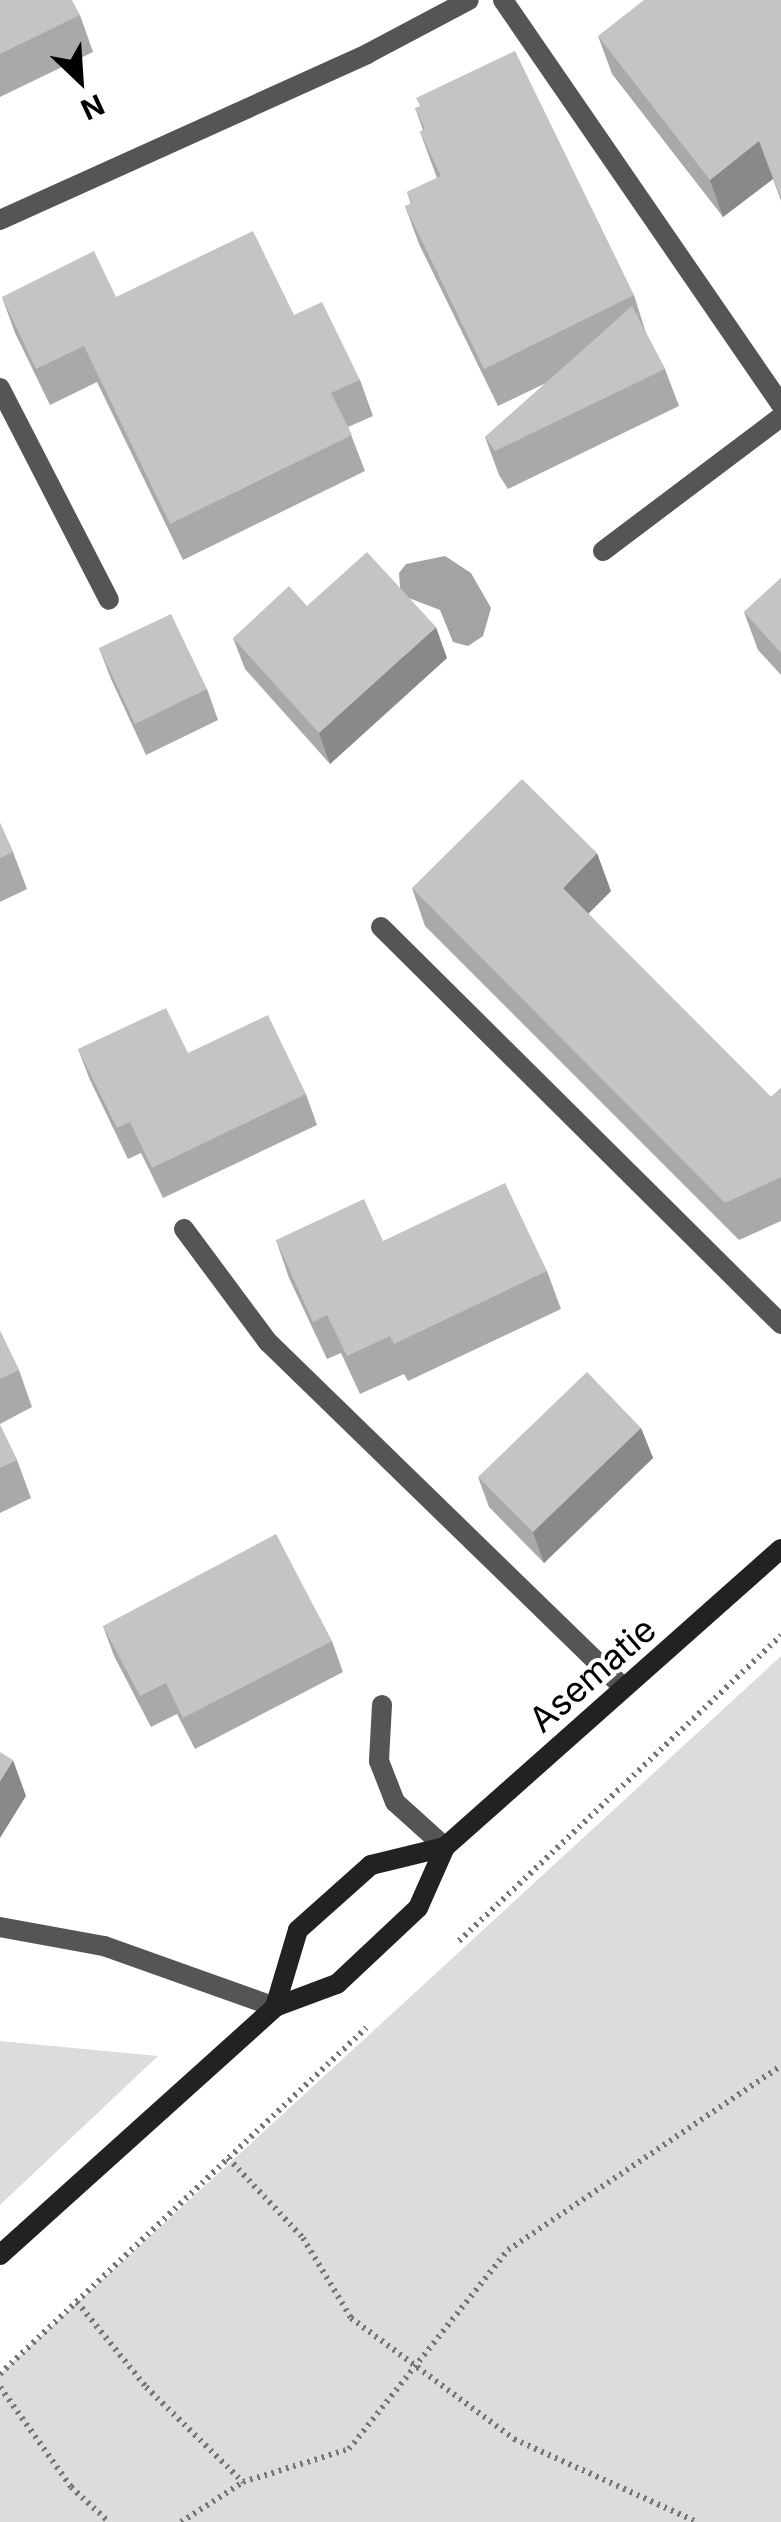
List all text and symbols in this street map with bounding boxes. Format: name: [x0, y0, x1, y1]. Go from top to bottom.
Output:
north arrow: [30, 30, 130, 130]
text: N: [76, 87, 110, 127]
street label: Asematie: [520, 1608, 664, 1740]

